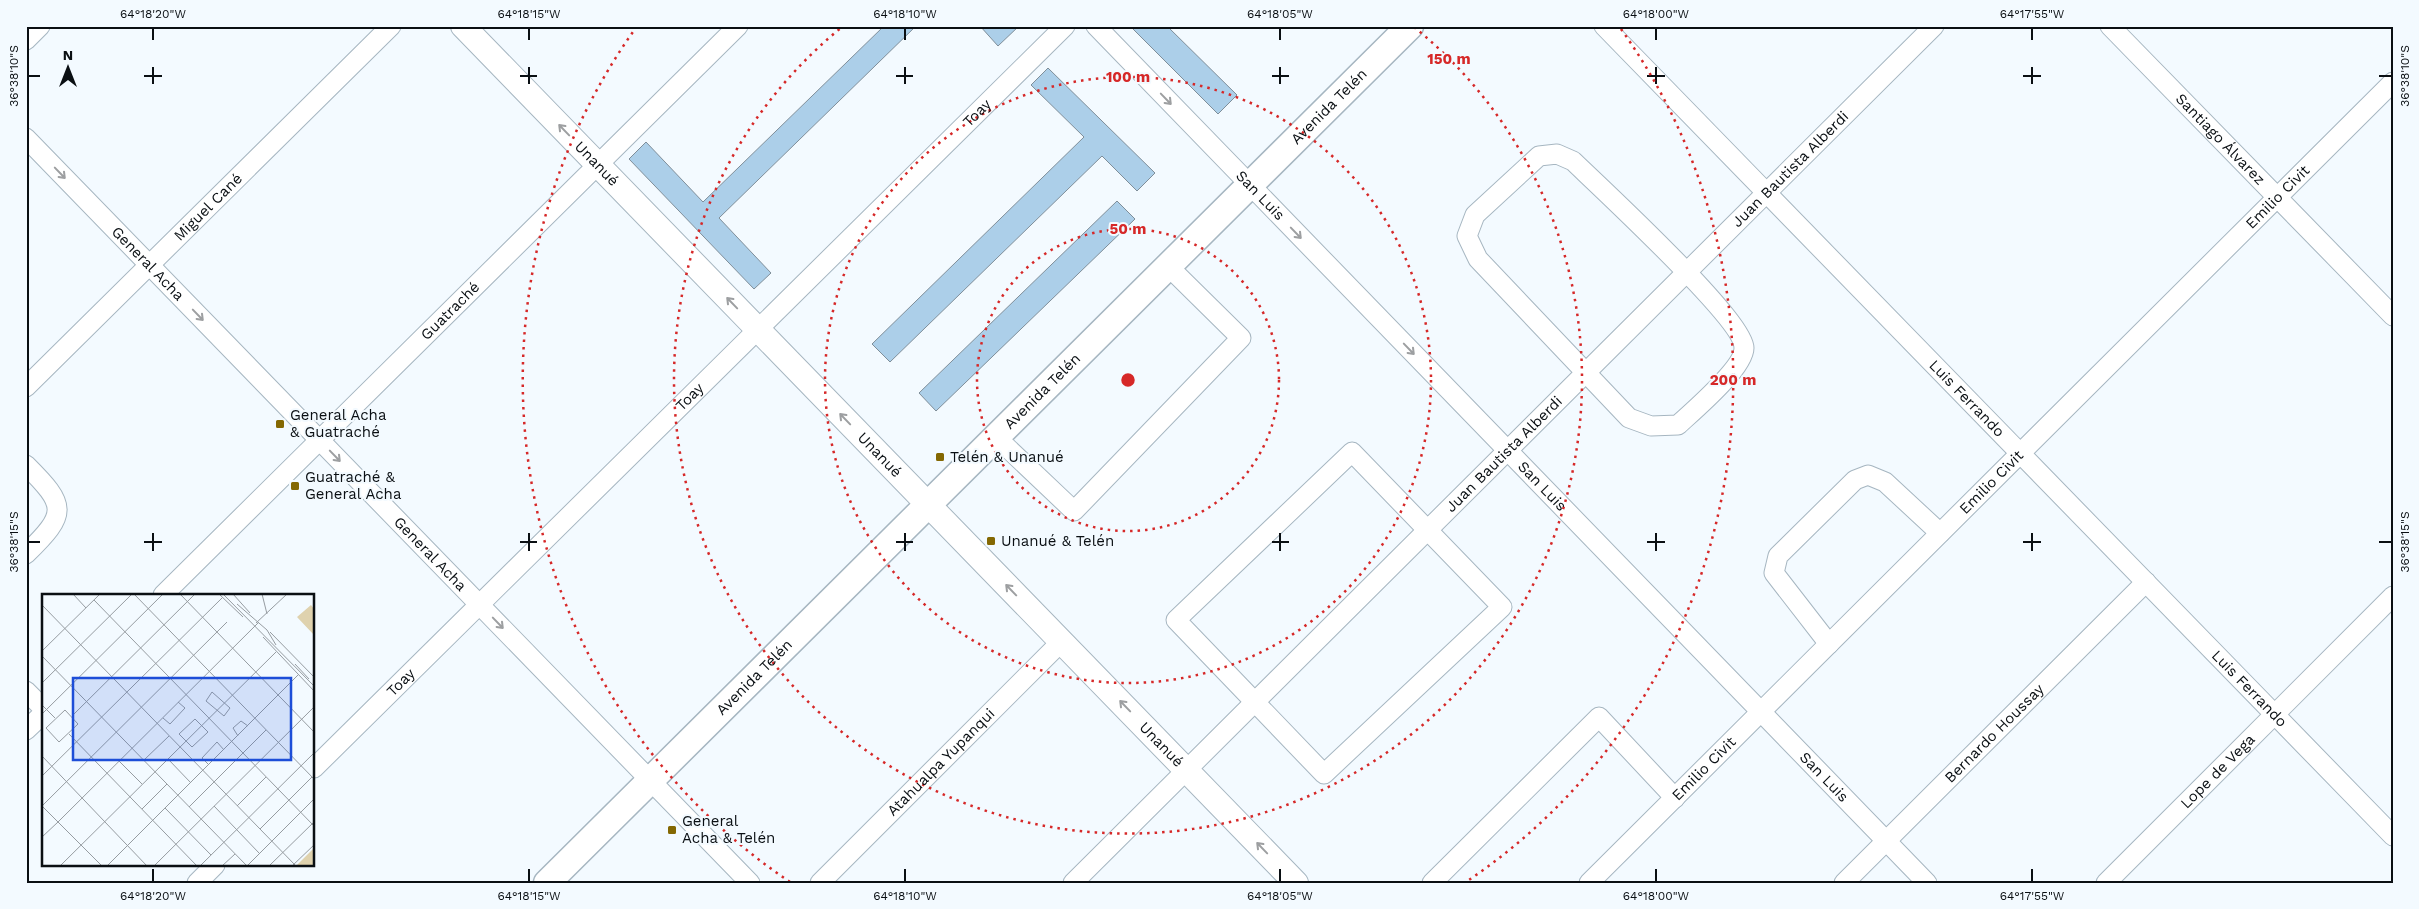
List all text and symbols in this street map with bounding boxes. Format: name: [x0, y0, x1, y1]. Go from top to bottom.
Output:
text: 64°18'20"W: [120, 7, 186, 21]
text: 64°18'15"W: [497, 7, 561, 21]
text: 64°18'10"W: [873, 7, 937, 21]
text: 64°18'05"W: [1247, 7, 1313, 21]
text: 64°18'00"W: [1623, 7, 1690, 21]
text: 64°17'55"W: [2000, 7, 2065, 21]
north arrow: [42, 42, 92, 92]
text: 36°38'10"S: [7, 45, 21, 107]
text: 36°38'10"S: [2398, 45, 2412, 107]
text: N: [63, 47, 73, 63]
text: 150 m: [1427, 50, 1471, 68]
street label: Avenida Telén: [1287, 65, 1371, 148]
text: 100 m: [1106, 68, 1150, 86]
street label: Santiago Álvarez: [2172, 90, 2269, 188]
one-way arrow: [1160, 93, 1172, 105]
street label: Toay: [959, 95, 995, 131]
street label: Juan Bautista Alberdi: [1728, 107, 1852, 231]
one-way arrow: [558, 124, 570, 136]
street label: Unanué: [571, 137, 623, 190]
street label: Emilio Civit: [2242, 161, 2314, 233]
one-way arrow: [54, 167, 66, 179]
street label: San Luis: [1232, 167, 1289, 224]
street label: Miguel Cané: [170, 169, 246, 245]
text: 50 m: [1110, 220, 1146, 238]
street label: General Acha: [108, 223, 188, 305]
one-way arrow: [1290, 226, 1302, 239]
street label: Guatraché: [417, 278, 483, 344]
one-way arrow: [726, 297, 738, 309]
one-way arrow: [192, 309, 204, 321]
one-way arrow: [1403, 343, 1415, 356]
street label: Avenida Telén: [1000, 350, 1084, 433]
street label: Luis Ferrando: [1925, 356, 2008, 441]
centre of rings: [1119, 371, 1137, 389]
text: 200 m: [1710, 371, 1756, 389]
street label: Toay: [672, 379, 708, 415]
street label: Juan Bautista Alberdi: [1442, 392, 1566, 516]
place label: General Acha & Guatraché: [290, 406, 387, 441]
one-way arrow: [839, 413, 851, 426]
marker: General Acha & Guatraché: [274, 418, 286, 430]
street label: Unanué: [854, 429, 906, 481]
street label: Emilio Civit: [1956, 446, 2028, 518]
place label: Telén & Unanué: [950, 448, 1064, 466]
one-way arrow: [329, 450, 341, 462]
marker: Telén & Unanué: [934, 451, 946, 463]
street label: San Luis: [1514, 458, 1570, 515]
place label: Guatraché & General Acha: [305, 468, 402, 503]
marker: Guatraché & General Acha: [289, 480, 301, 492]
text: 36°38'15"S: [7, 511, 21, 573]
text: 36°38'15"S: [2398, 511, 2412, 573]
street label: General Acha: [390, 513, 471, 595]
place label: Unanué & Telén: [1001, 532, 1114, 550]
marker: Unanué & Telén: [985, 535, 997, 547]
one-way arrow: [1005, 584, 1017, 596]
inset map: [42, 594, 315, 866]
one-way arrow: [491, 617, 504, 629]
street label: Avenida Telén: [712, 636, 796, 719]
street label: Luis Ferrando: [2208, 646, 2291, 731]
street label: Toay: [383, 664, 419, 700]
street label: Bernardo Houssay: [1941, 680, 2048, 787]
one-way arrow: [1119, 700, 1131, 713]
street label: Atahualpa Yupanqui: [883, 705, 998, 820]
street label: Unanué: [1136, 718, 1187, 771]
street label: Lope de Vega: [2177, 730, 2259, 812]
street label: Emilio Civit: [1668, 732, 1740, 804]
street label: San Luis: [1796, 748, 1852, 806]
place label: General Acha & Telén: [682, 812, 775, 847]
marker: General Acha & Telén: [666, 824, 678, 836]
one-way arrow: [1256, 842, 1268, 854]
text: 64°18'20"W: [120, 889, 186, 903]
text: 64°18'15"W: [497, 889, 561, 903]
text: 64°18'10"W: [873, 889, 937, 903]
text: 64°18'05"W: [1247, 889, 1313, 903]
text: 64°18'00"W: [1623, 889, 1690, 903]
text: 64°17'55"W: [2000, 889, 2065, 903]

